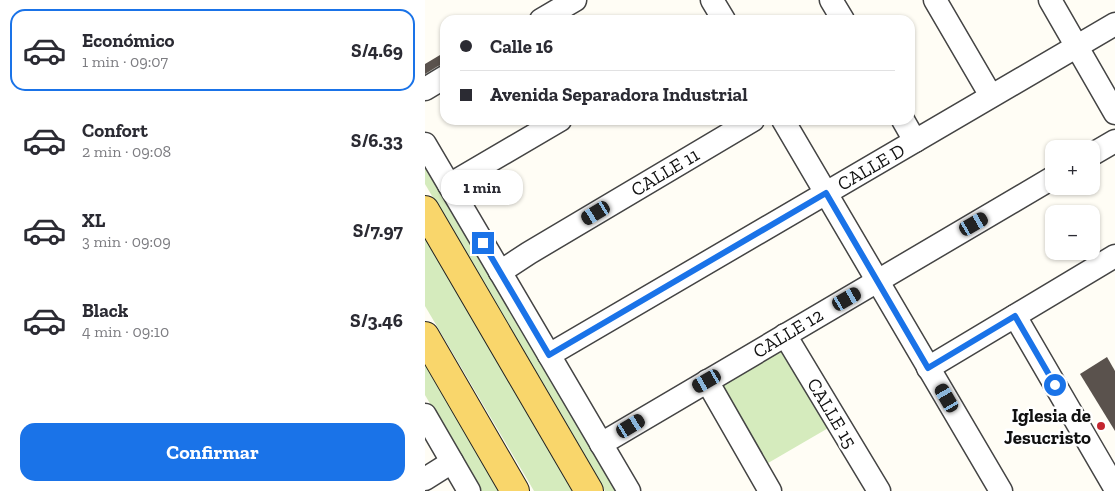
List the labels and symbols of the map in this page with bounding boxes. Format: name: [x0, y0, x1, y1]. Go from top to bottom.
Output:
street label: CALLE D: [833, 138, 909, 196]
street label: CALLE 11: [627, 143, 703, 201]
callout: 1 min: [442, 170, 524, 206]
car: [579, 199, 612, 227]
car: [957, 210, 990, 238]
route end: [472, 232, 494, 254]
car: [830, 285, 863, 313]
street label: CALLE 12: [749, 303, 827, 363]
car: [690, 367, 723, 395]
street label: CALLE 15: [802, 374, 862, 452]
route start: [1044, 374, 1066, 396]
car: [933, 381, 960, 415]
place label: Iglesia de Jesucristo: [1004, 404, 1091, 449]
car: [614, 412, 647, 440]
marker: Iglesia de Jesucristo: [1095, 420, 1107, 432]

